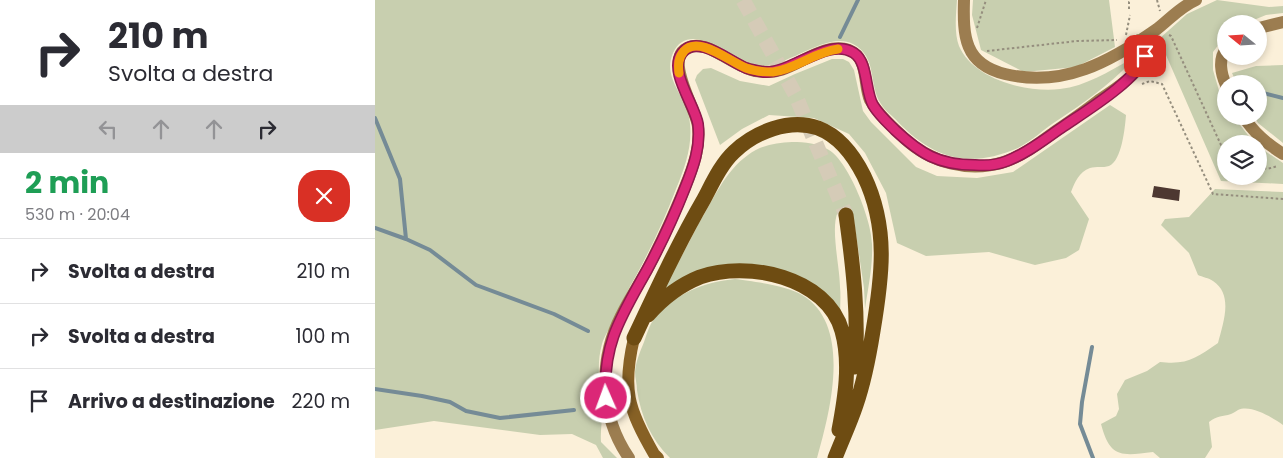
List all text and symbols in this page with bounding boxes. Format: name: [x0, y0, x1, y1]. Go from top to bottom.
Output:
text: 210 m: [108, 11, 208, 60]
north arrow: [1217, 15, 1267, 65]
map controls: [1217, 15, 1267, 185]
icon: right: [25, 20, 90, 85]
pin: [1124, 35, 1166, 77]
icon: arrive: [1131, 42, 1159, 70]
text: Svolta a destra: [108, 58, 273, 89]
button: search: [1217, 75, 1267, 125]
icon: left: [94, 115, 122, 143]
icon: ahead: [147, 115, 175, 143]
icon: ahead: [200, 115, 228, 143]
icon: right: [253, 115, 281, 143]
button: layers: [1217, 135, 1267, 185]
text: 2 min: [25, 161, 109, 204]
button: close: [298, 170, 350, 222]
text: 530 m · 20:04: [25, 203, 130, 226]
icon: right: [25, 257, 53, 285]
text: Svolta a destra: [68, 258, 215, 285]
text: 210 m: [296, 258, 350, 285]
icon: right: [25, 322, 53, 350]
text: Svolta a destra: [68, 323, 215, 350]
text: 100 m: [295, 323, 350, 350]
position arrow: [579, 371, 631, 423]
icon: arrive: [25, 387, 53, 415]
text: Arrivo a destinazione: [68, 388, 275, 415]
text: 220 m: [292, 388, 350, 415]

